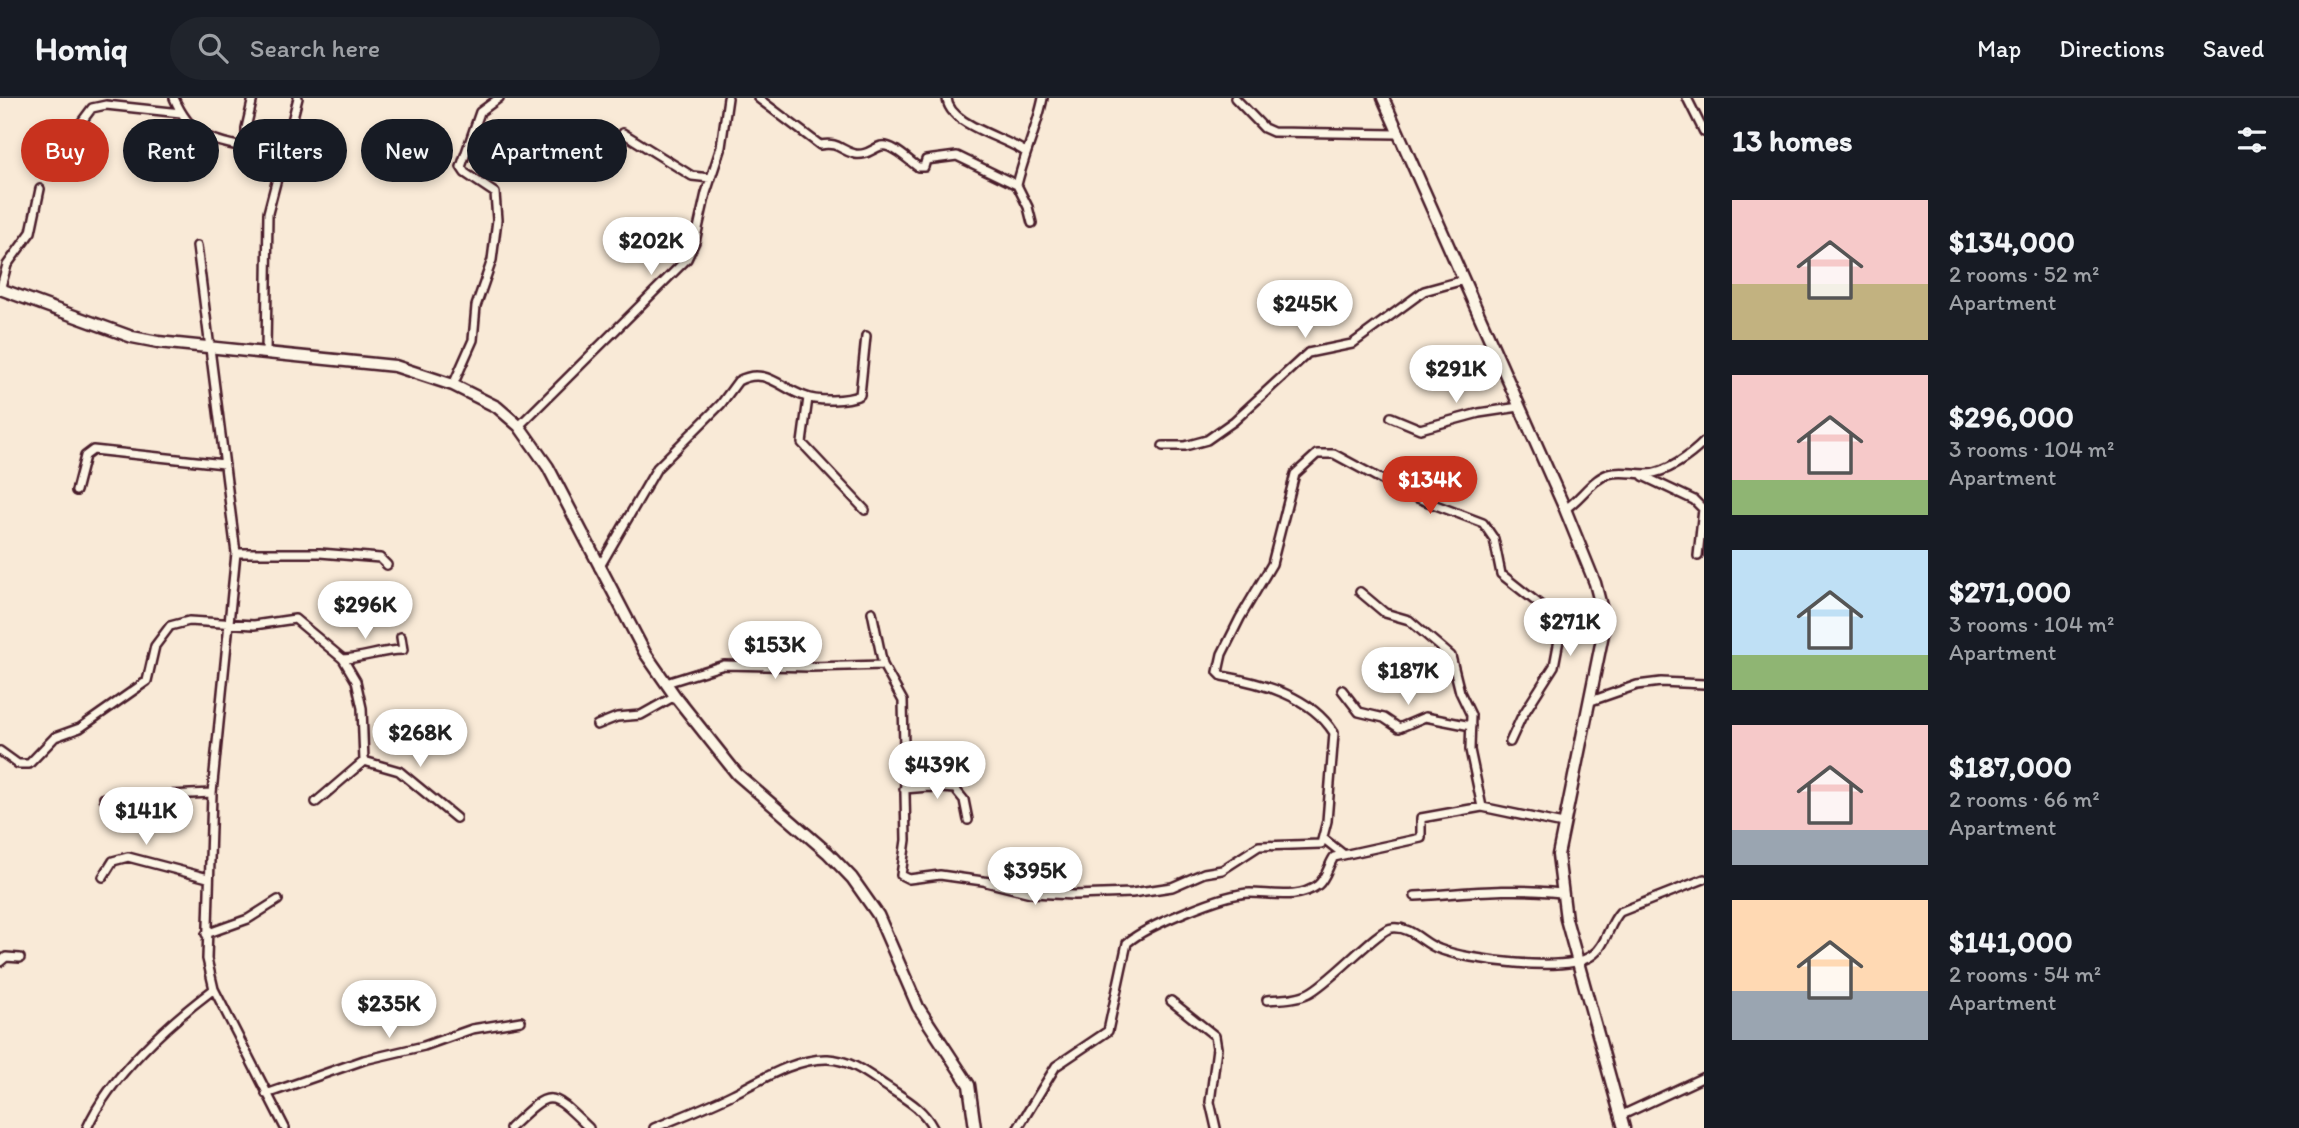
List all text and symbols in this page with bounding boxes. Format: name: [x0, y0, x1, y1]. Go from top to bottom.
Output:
search box: [170, 17, 660, 80]
text: Homiq: [35, 29, 128, 68]
icon: search: [194, 29, 232, 67]
text: Search here: [250, 32, 380, 64]
text: Map: [1977, 34, 2021, 63]
text: Directions: [2059, 34, 2165, 63]
text: Saved: [2203, 34, 2264, 63]
chip: Buy: [21, 119, 109, 182]
chip: Rent: [123, 119, 219, 182]
chip: Filters: [233, 119, 347, 182]
chip: New: [361, 119, 453, 182]
chip: Apartment: [467, 119, 627, 182]
icon: filters: [2233, 121, 2271, 159]
text: 13 homes: [1732, 122, 1852, 159]
pin: $202K: [602, 218, 700, 277]
text: $134,000: [1949, 223, 2075, 260]
text: $202K: [619, 226, 683, 254]
icon: home: [1788, 228, 1872, 312]
text: 2 rooms · 52 m²: [1949, 260, 2099, 288]
pin: $245K: [1256, 280, 1354, 340]
text: Apartment: [1949, 288, 2056, 316]
text: $245K: [1273, 289, 1337, 317]
pin: $291K: [1407, 345, 1505, 405]
text: $291K: [1425, 354, 1487, 382]
text: $296,000: [1949, 398, 2074, 435]
icon: home: [1788, 403, 1872, 487]
text: 3 rooms · 104 m²: [1949, 435, 2114, 463]
pin: $134K: [1381, 456, 1479, 516]
text: Apartment: [1949, 463, 2056, 491]
text: $134K: [1398, 465, 1462, 493]
text: $271,000: [1949, 573, 2071, 610]
icon: home: [1788, 578, 1872, 662]
pin: $296K: [316, 582, 414, 641]
text: $296K: [334, 590, 396, 618]
pin: $271K: [1521, 598, 1619, 658]
text: $271K: [1540, 607, 1600, 635]
text: 3 rooms · 104 m²: [1949, 610, 2114, 638]
pin: $153K: [726, 622, 824, 681]
text: $153K: [744, 630, 806, 658]
text: Apartment: [1949, 638, 2056, 666]
pin: $187K: [1359, 648, 1457, 707]
text: $187K: [1377, 656, 1439, 684]
pin: $268K: [371, 710, 469, 769]
text: $268K: [388, 718, 452, 746]
pin: $439K: [888, 742, 986, 801]
text: $187,000: [1949, 748, 2072, 785]
text: $439K: [905, 750, 969, 778]
icon: home: [1788, 753, 1872, 837]
text: 2 rooms · 66 m²: [1949, 785, 2100, 813]
pin: $141K: [97, 788, 195, 847]
text: $141K: [115, 796, 177, 824]
text: Apartment: [1949, 813, 2056, 841]
pin: $395K: [986, 848, 1084, 907]
text: $395K: [1004, 856, 1067, 884]
text: $141,000: [1949, 923, 2073, 960]
icon: home: [1788, 928, 1872, 1012]
text: 2 rooms · 54 m²: [1949, 960, 2101, 988]
pin: $235K: [340, 981, 438, 1040]
text: Apartment: [1949, 988, 2056, 1016]
text: $235K: [357, 989, 421, 1017]

